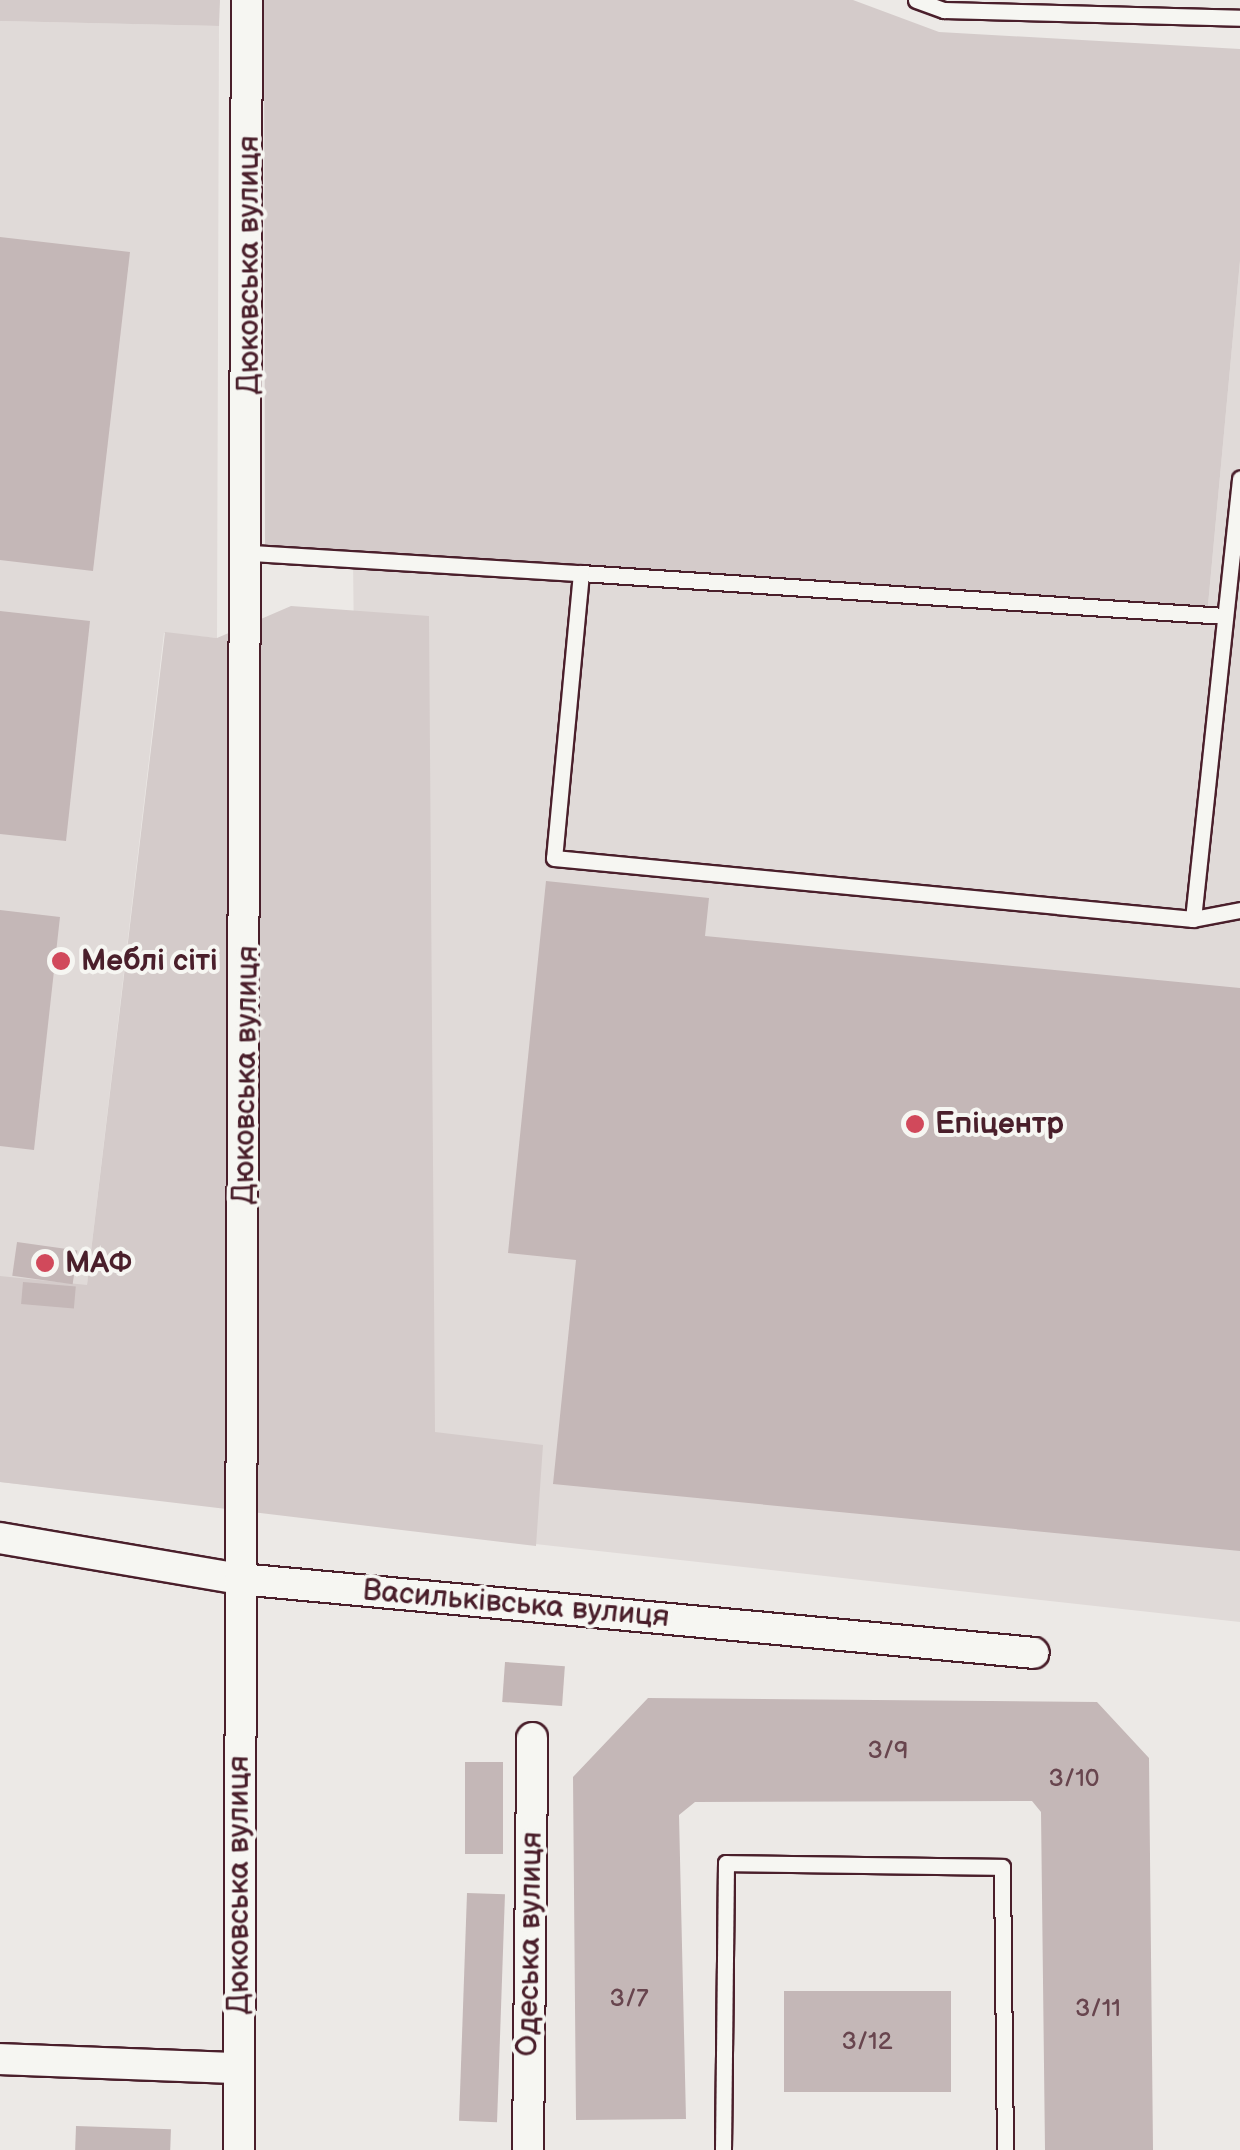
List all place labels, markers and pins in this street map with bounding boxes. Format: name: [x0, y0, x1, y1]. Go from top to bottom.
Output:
place label: Меблі сіті: [81, 943, 218, 979]
marker: Меблі сіті: [50, 950, 72, 972]
place label: Епіцентр: [935, 1106, 1064, 1142]
marker: Епіцентр: [904, 1113, 926, 1135]
place label: МАФ: [65, 1245, 132, 1281]
marker: МАФ: [34, 1252, 56, 1274]

